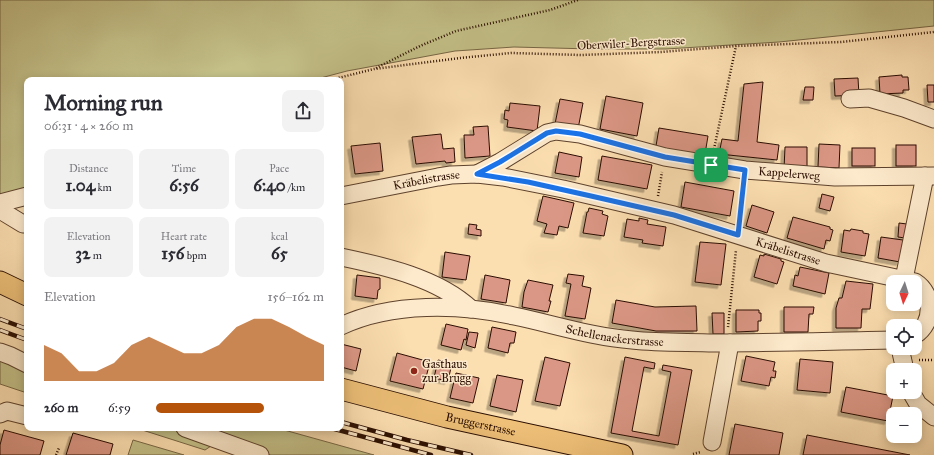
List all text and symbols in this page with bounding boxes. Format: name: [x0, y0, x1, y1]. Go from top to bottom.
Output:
street label: Oberwiler-Bergstrasse: [577, 33, 686, 54]
text: Morning run: [44, 89, 163, 116]
button: share: [282, 90, 324, 132]
text: 06:31 · 4 × 260 m: [44, 118, 133, 134]
pin: [694, 148, 728, 182]
icon: arrive: [700, 154, 722, 176]
text: Distance: [69, 162, 108, 175]
text: Time: [172, 162, 196, 175]
text: Pace: [269, 162, 289, 175]
street label: Kappelerweg: [758, 164, 821, 184]
street label: Kräbelistrasse: [392, 168, 460, 193]
text: 1.04: [65, 175, 95, 196]
text: 6:56: [169, 175, 199, 196]
text: 6:40: [253, 175, 286, 196]
text: km: [95, 181, 112, 194]
text: /km: [286, 181, 305, 194]
text: Elevation: [67, 230, 111, 243]
text: Heart rate: [161, 230, 207, 243]
text: kcal: [271, 230, 288, 243]
street label: Kräbelistrasse: [754, 234, 822, 268]
text: 32: [75, 243, 90, 264]
text: 156: [161, 243, 184, 264]
text: 65: [271, 243, 288, 264]
text: m: [90, 249, 102, 262]
text: bpm: [184, 249, 207, 262]
north arrow: [886, 275, 922, 311]
map controls: [886, 275, 922, 443]
text: Elevation: [44, 289, 96, 305]
text: 156–162 m: [268, 289, 324, 305]
button: locate: [886, 319, 922, 355]
street label: Schellenackerstrasse: [564, 321, 664, 349]
place label: Gasthaus zur Brugg: [422, 357, 471, 386]
button: +: [886, 363, 922, 399]
marker: Gasthaus zur Brugg: [409, 366, 419, 376]
text: 260 m: [44, 400, 78, 416]
text: 6:59: [108, 400, 131, 416]
button: −: [886, 407, 922, 443]
street label: Bruggerstrasse: [444, 410, 517, 439]

